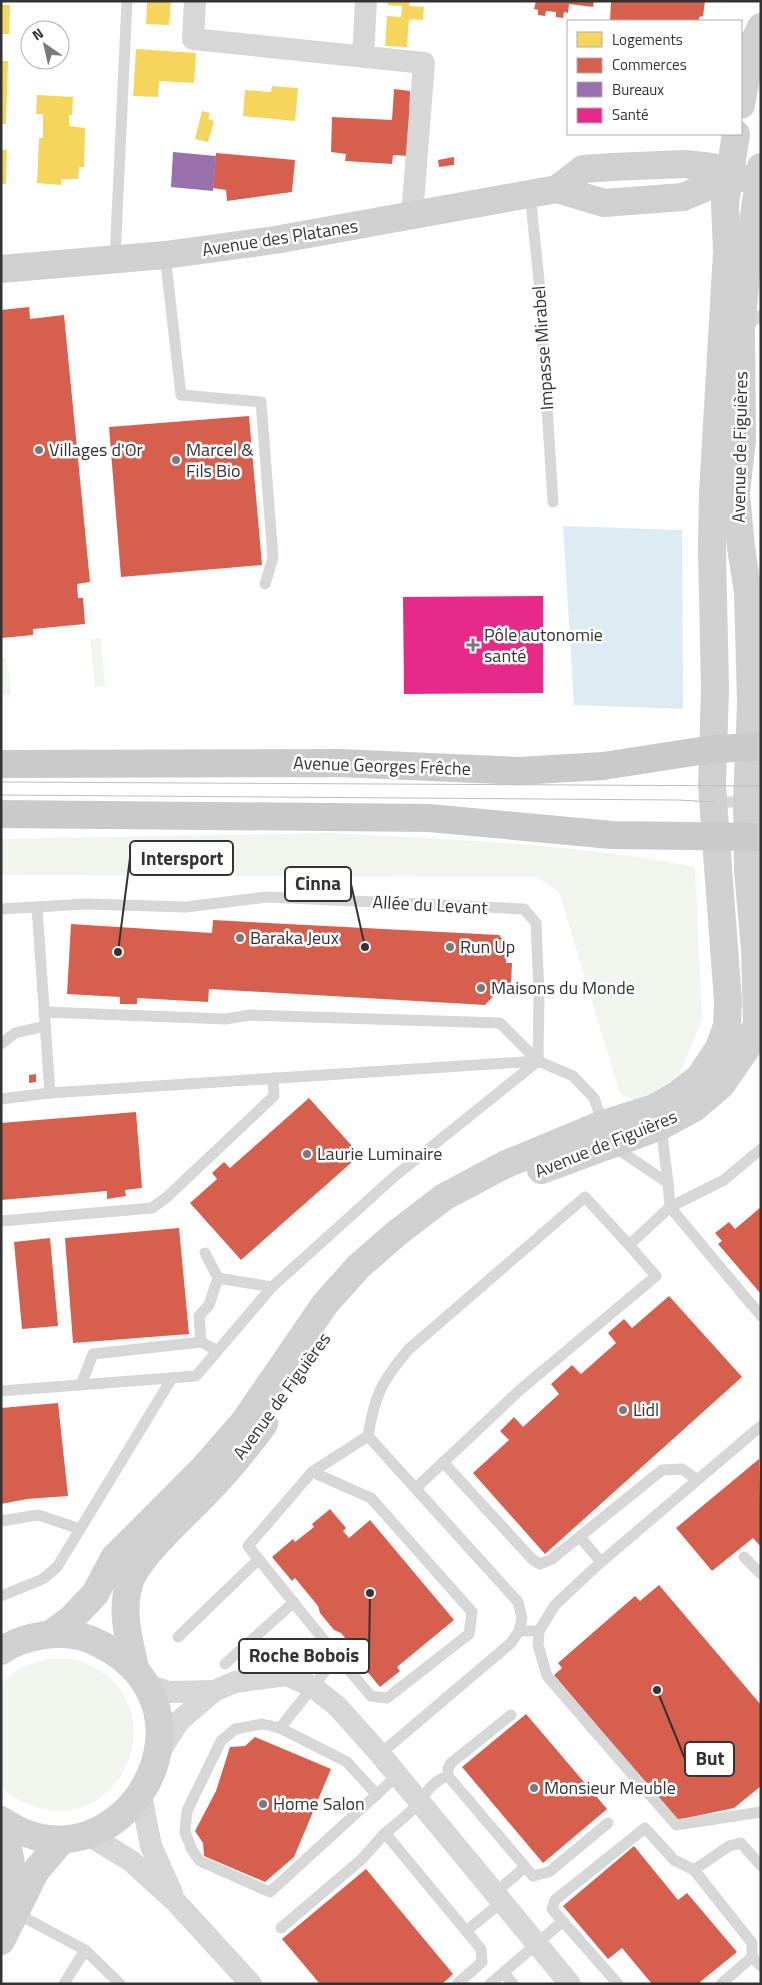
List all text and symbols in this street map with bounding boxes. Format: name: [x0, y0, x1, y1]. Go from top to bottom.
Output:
north arrow: [20, 20, 70, 70]
legend: [567, 20, 742, 135]
text: N: [28, 22, 47, 45]
text: Logements: [612, 28, 683, 51]
text: Commerces: [612, 53, 687, 76]
text: Bureaux: [612, 78, 664, 101]
text: Santé: [612, 103, 649, 126]
street label: Avenue des Platanes: [200, 212, 360, 263]
street label: Impasse Mirabel: [525, 285, 560, 411]
street label: Avenue de Figuières: [725, 371, 754, 523]
place label: Villages d'Or: [49, 436, 143, 463]
place label: Marcel & Fils Bio: [186, 436, 254, 484]
marker: Villages d'Or: [33, 444, 45, 456]
marker: Marcel & Fils Bio: [170, 454, 182, 466]
place label: Pôle autonomie santé: [484, 621, 603, 669]
marker: Pôle autonomie santé: [466, 638, 480, 652]
street label: Avenue Georges Frêche: [293, 749, 471, 782]
callout: Intersport: [130, 841, 233, 875]
text: Intersport: [140, 843, 224, 872]
callout: Cinna: [285, 867, 351, 901]
text: Cinna: [295, 868, 341, 897]
street label: Allée du Levant: [372, 888, 489, 921]
place label: Baraka Jeux: [250, 924, 339, 951]
marker: Baraka Jeux: [234, 932, 246, 944]
place label: Run Up: [460, 933, 515, 960]
marker: Run Up: [444, 941, 456, 953]
place label: Maisons du Monde: [491, 974, 635, 1001]
marker: Maisons du Monde: [475, 982, 487, 994]
street label: Avenue de Figuières: [530, 1103, 681, 1184]
place label: Laurie Luminaire: [317, 1140, 442, 1167]
marker: Laurie Luminaire: [301, 1148, 313, 1160]
street label: Avenue de Figuières: [226, 1326, 337, 1465]
place label: Lidl: [633, 1396, 659, 1423]
marker: Lidl: [617, 1404, 629, 1416]
callout: Roche Bobois: [239, 1639, 369, 1673]
text: Roche Bobois: [249, 1640, 359, 1669]
callout: But: [685, 1742, 734, 1776]
text: But: [696, 1743, 725, 1772]
place label: Monsieur Meuble: [544, 1774, 676, 1801]
marker: Monsieur Meuble: [528, 1782, 540, 1794]
place label: Home Salon: [273, 1790, 365, 1817]
marker: Home Salon: [257, 1798, 269, 1810]

